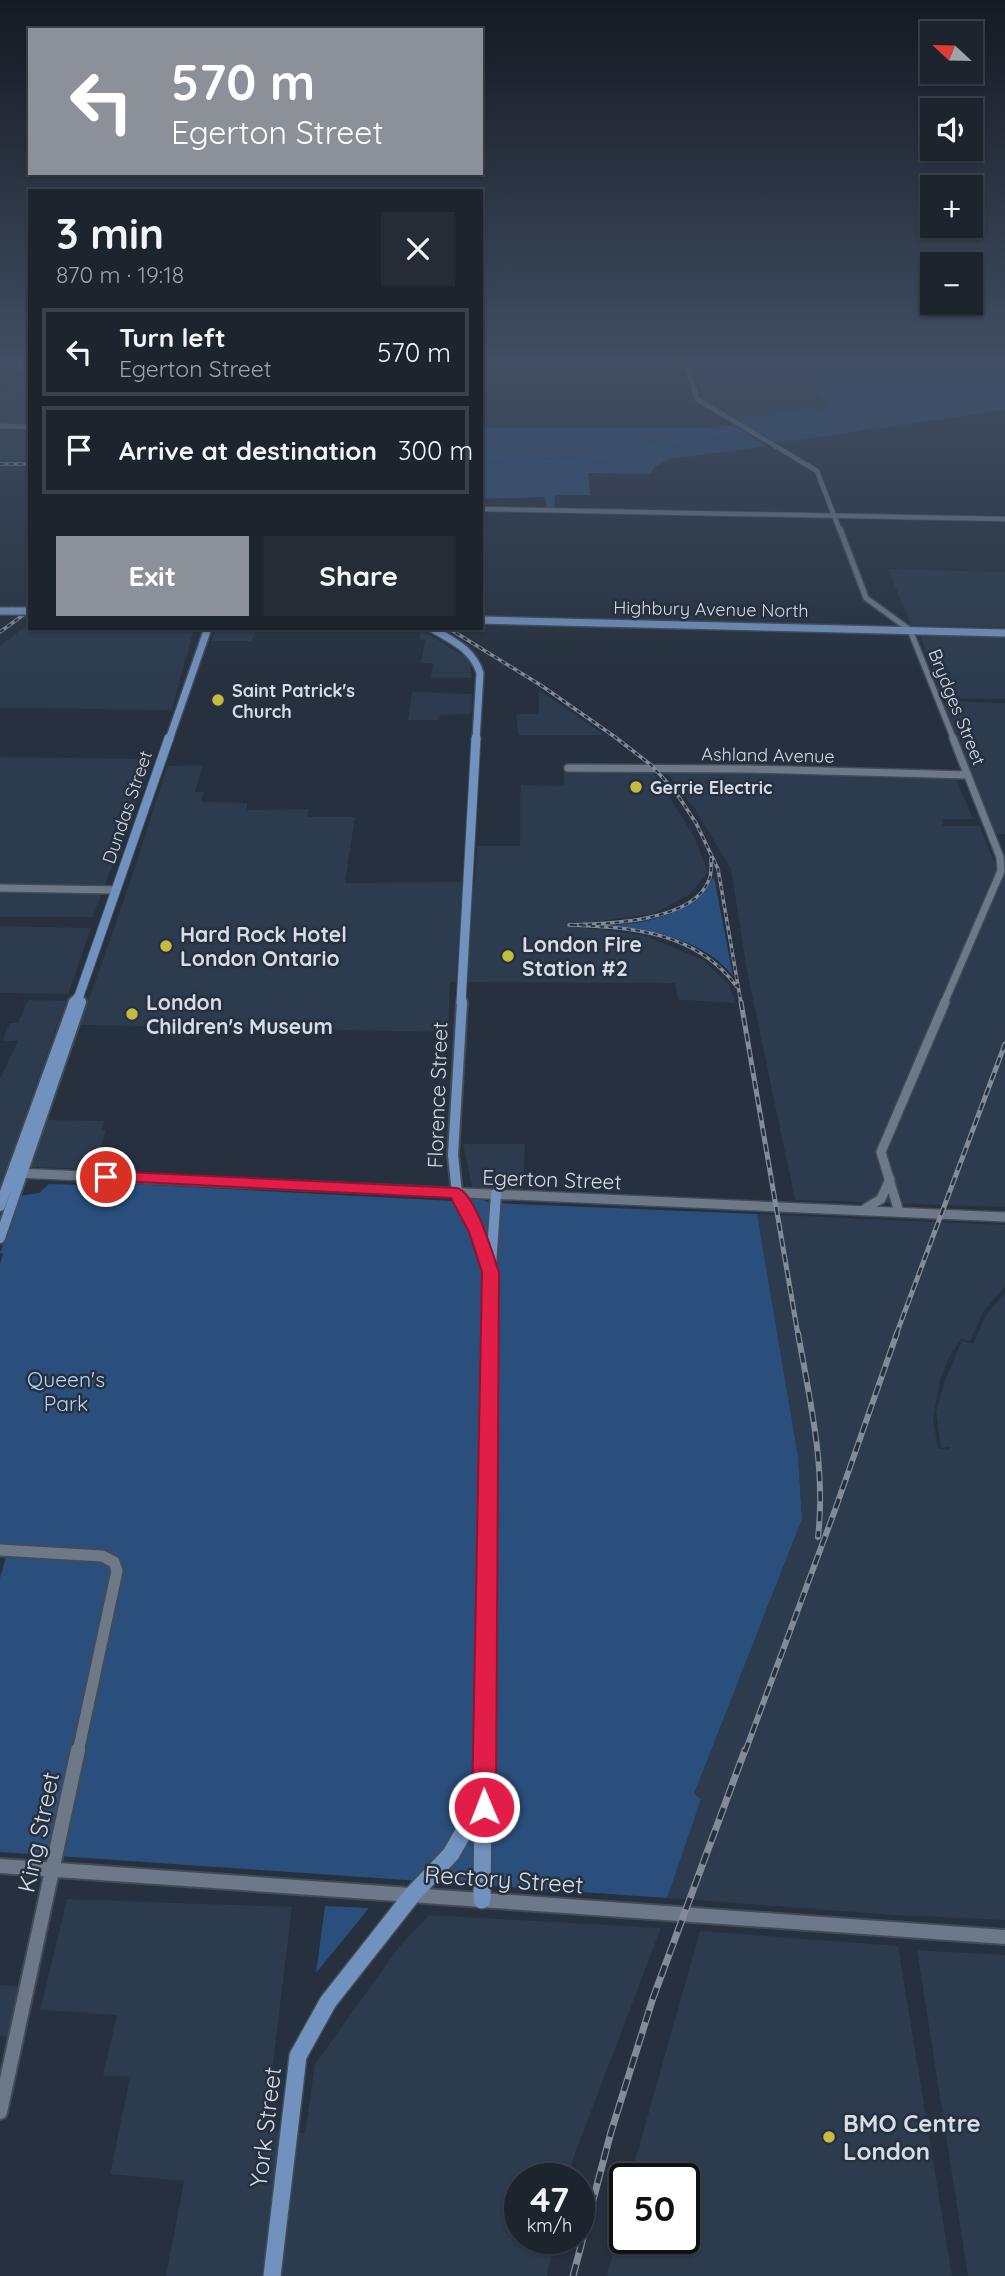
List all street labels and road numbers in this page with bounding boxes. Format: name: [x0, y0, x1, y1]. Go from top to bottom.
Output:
street label: Highbury Avenue North: [613, 596, 809, 622]
street label: Brydges Street: [923, 646, 991, 768]
street label: Ashland Avenue: [701, 742, 835, 768]
street label: Dundas Street: [97, 747, 157, 867]
street label: Florence Street: [421, 1021, 453, 1169]
street label: Egerton Street: [482, 1164, 622, 1194]
street label: King Street: [11, 1769, 65, 1895]
street label: Rectory Street: [423, 1858, 585, 1900]
street label: York Street: [243, 2065, 287, 2189]

